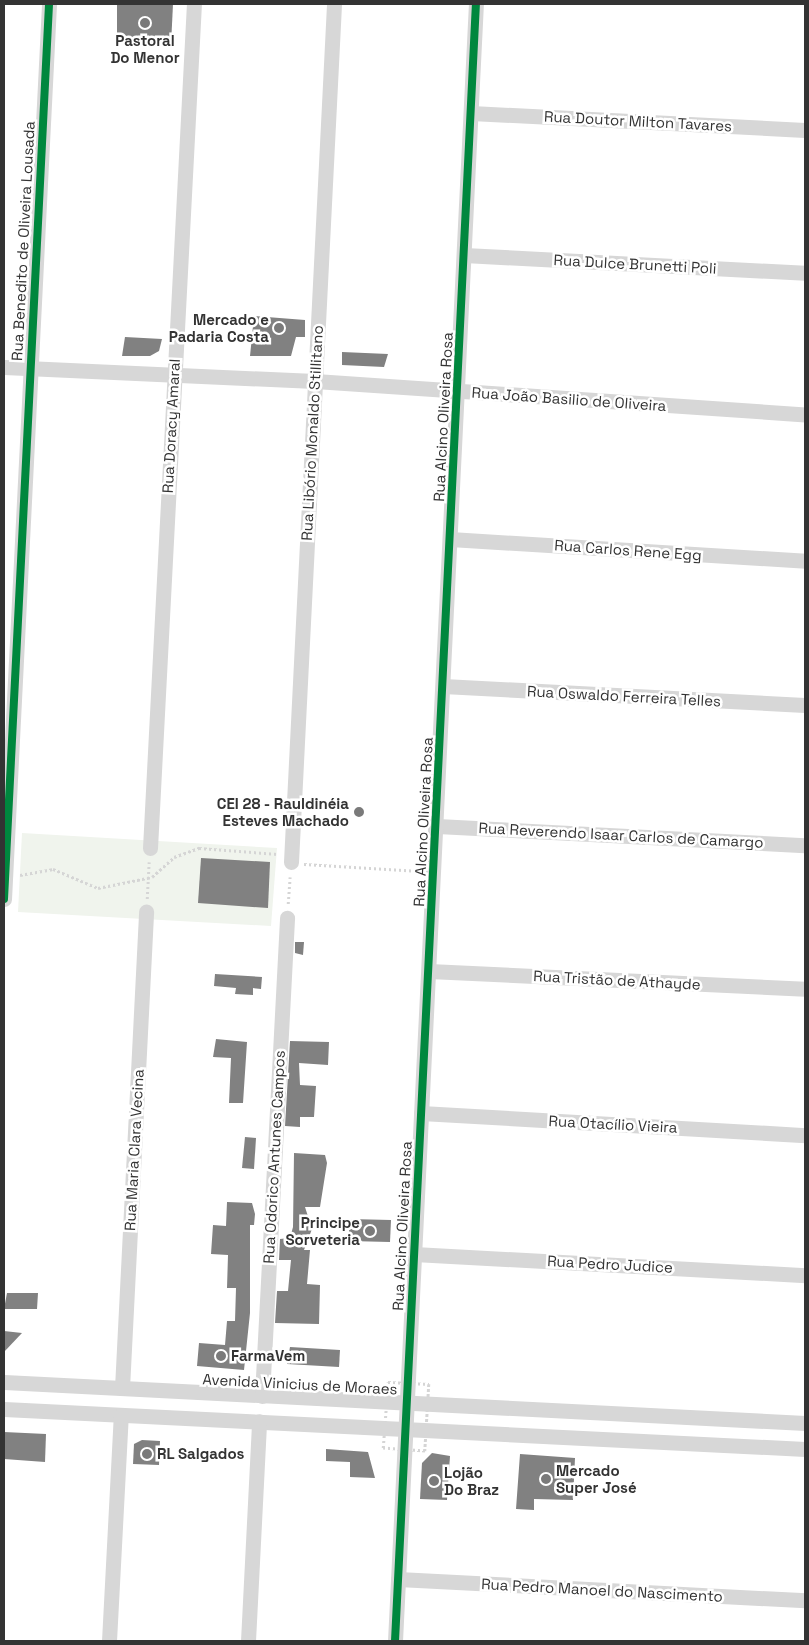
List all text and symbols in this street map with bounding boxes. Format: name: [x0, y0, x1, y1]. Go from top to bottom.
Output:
marker: Pastoral Do Menor: [139, 17, 151, 29]
place label: Pastoral Do Menor: [110, 31, 180, 66]
street label: Rua Doutor Milton Tavares: [543, 107, 733, 135]
street label: Rua Benedito de Oliveira Lousada: [8, 121, 38, 361]
street label: Rua Dulce Brunetti Poli: [553, 251, 717, 277]
place label: Mercado e Padaria Costa: [169, 310, 269, 345]
marker: Mercado e Padaria Costa: [273, 322, 285, 334]
street label: Rua Libório Monaldo Stillitano: [297, 325, 327, 541]
street label: Rua Alcino Oliveira Rosa: [430, 332, 456, 502]
street label: Rua Doracy Amaral: [158, 358, 184, 494]
street label: Rua João Basilio de Oliveira: [471, 383, 667, 415]
street label: Rua Carlos Rene Egg: [554, 536, 702, 564]
street label: Rua Oswaldo Ferreira Telles: [526, 682, 722, 710]
street label: Rua Alcino Oliveira Rosa: [410, 737, 436, 907]
place label: CEI 28 - Rauldinéia Esteves Machado: [216, 794, 349, 829]
marker: CEI 28 - Rauldinéia Esteves Machado: [353, 806, 365, 818]
street label: Rua Reverendo Isaar Carlos de Camargo: [478, 819, 764, 851]
street label: Rua Tristão de Athayde: [533, 967, 701, 993]
street label: Rua Odorico Antunes Campos: [259, 1050, 289, 1264]
street label: Rua Maria Clara Vecina: [121, 1068, 147, 1232]
street label: Rua Otacílio Vieira: [548, 1112, 678, 1136]
street label: Rua Alcino Oliveira Rosa: [389, 1141, 415, 1311]
place label: Principe Sorveteria: [286, 1213, 360, 1248]
marker: Principe Sorveteria: [364, 1225, 376, 1237]
street label: Rua Pedro Judice: [547, 1252, 673, 1276]
place label: FarmaVem: [231, 1347, 305, 1365]
marker: FarmaVem: [215, 1350, 227, 1362]
street label: Avenida Vinicius de Moraes: [202, 1370, 398, 1398]
place label: RL Salgados: [157, 1445, 245, 1463]
marker: RL Salgados: [141, 1448, 153, 1460]
place label: Mercado Super José: [556, 1461, 637, 1496]
place label: Lojão Do Braz: [444, 1463, 499, 1498]
marker: Mercado Super José: [540, 1473, 552, 1485]
marker: Lojão Do Braz: [428, 1475, 440, 1487]
street label: Rua Pedro Manoel do Nascimento: [481, 1575, 723, 1605]

